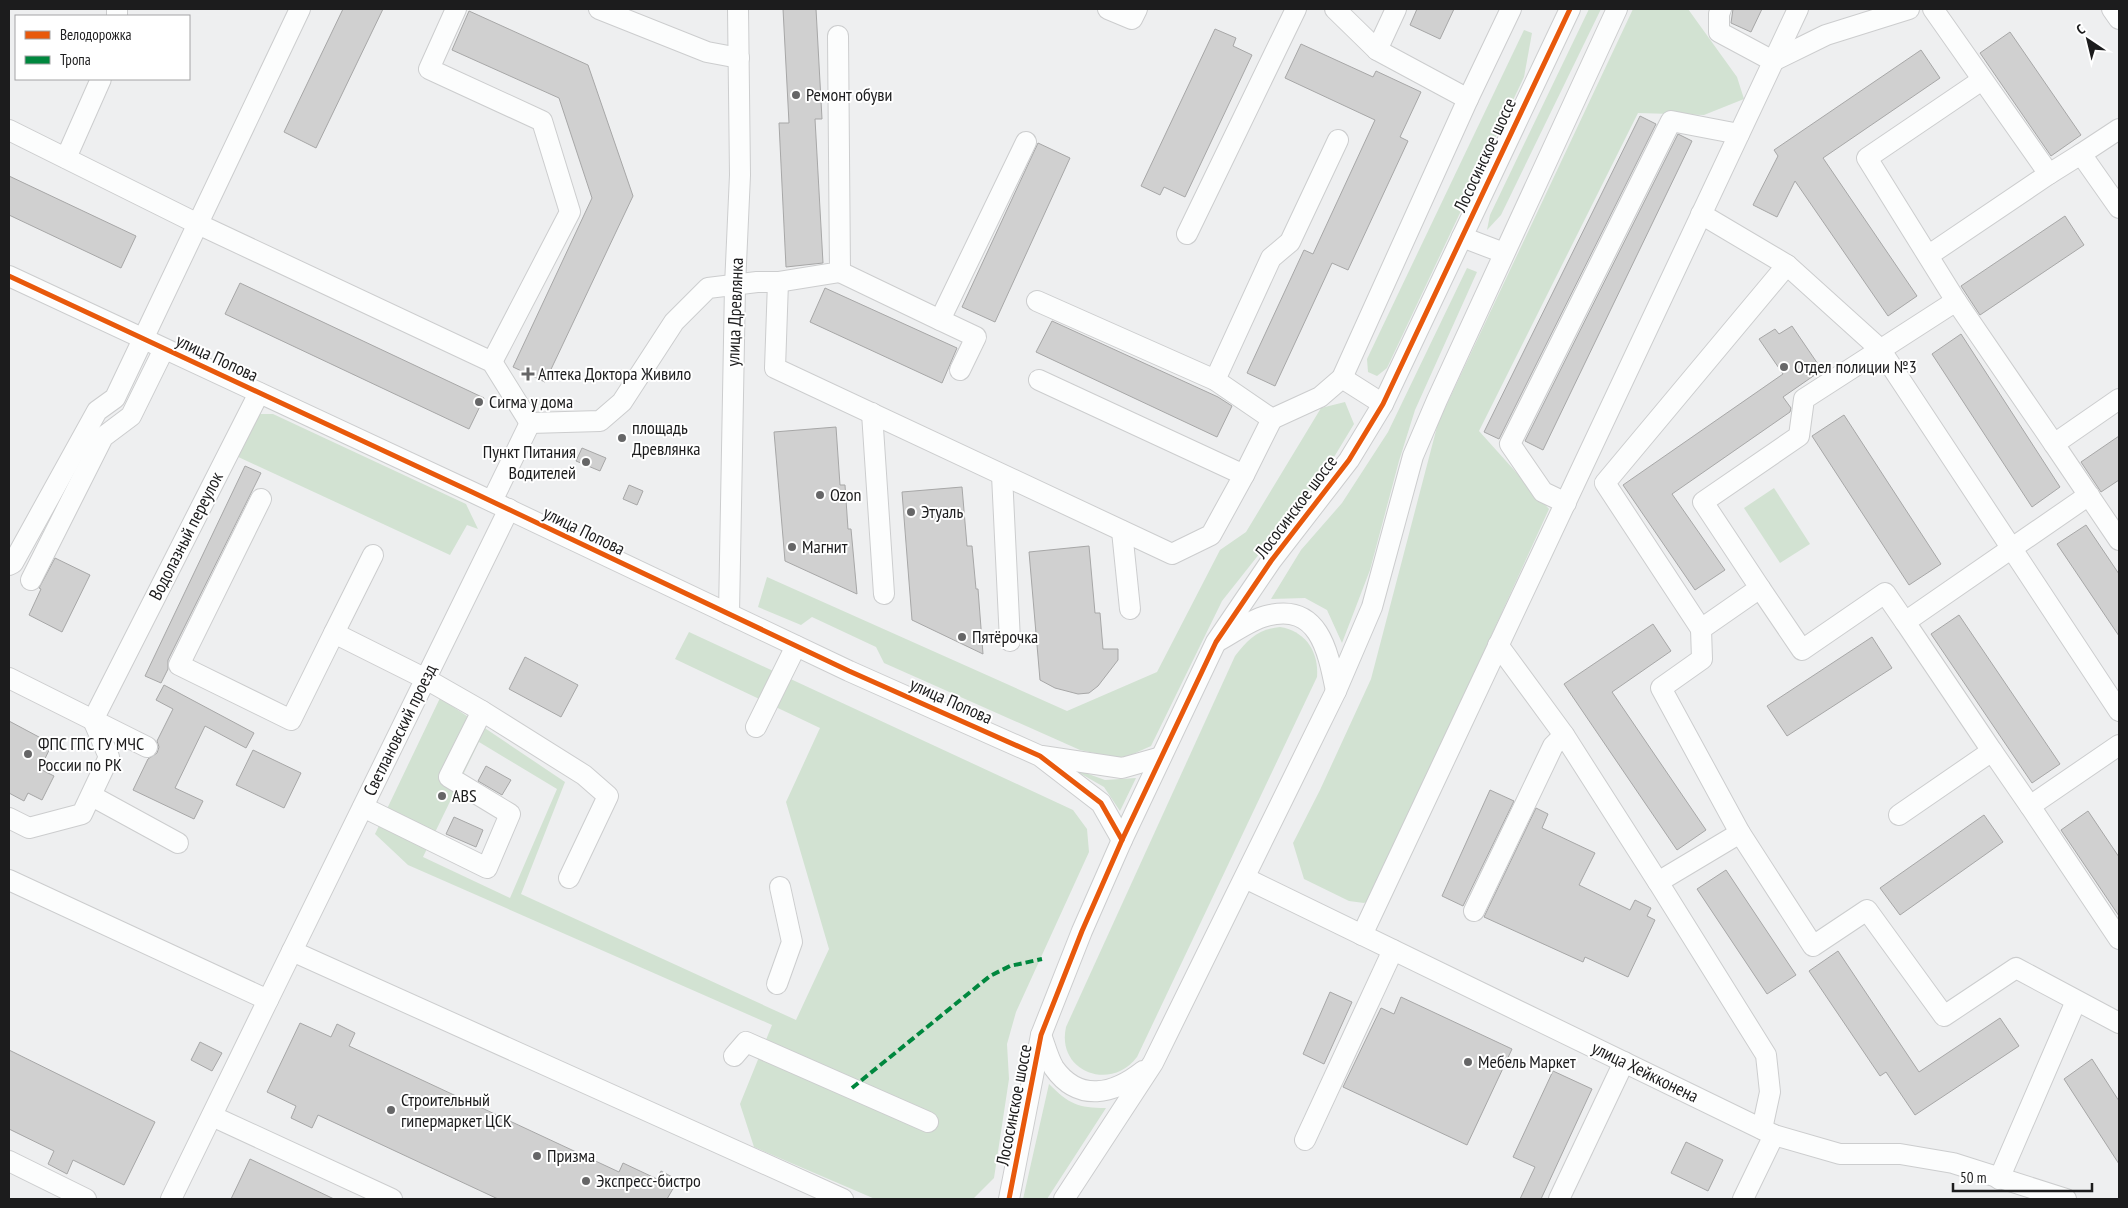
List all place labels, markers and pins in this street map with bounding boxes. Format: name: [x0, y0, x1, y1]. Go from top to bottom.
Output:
place label: Ремонт обуви: [806, 83, 892, 106]
marker: Ремонт обуви: [790, 89, 802, 101]
place label: Отдел полиции №3: [1794, 355, 1917, 378]
marker: Отдел полиции №3: [1778, 361, 1790, 373]
place label: Аптека Доктора Живило: [538, 362, 691, 385]
marker: Аптека Доктора Живило: [522, 368, 534, 380]
place label: Сигма у дома: [489, 390, 573, 413]
marker: Сигма у дома: [473, 396, 485, 408]
place label: площадь Древлянка: [632, 416, 701, 460]
marker: площадь Древлянка: [616, 432, 628, 444]
place label: Пункт Питания Водителей: [483, 440, 576, 484]
marker: Пункт Питания Водителей: [580, 456, 592, 468]
place label: Ozon: [830, 483, 862, 506]
marker: Ozon: [814, 489, 826, 501]
place label: Этуаль: [921, 500, 963, 523]
marker: Этуаль: [905, 506, 917, 518]
place label: Магнит: [802, 535, 848, 558]
marker: Магнит: [786, 541, 798, 553]
place label: Пятёрочка: [972, 625, 1038, 648]
marker: Пятёрочка: [956, 631, 968, 643]
place label: ФПС ГПС ГУ МЧС России по РК: [38, 732, 144, 776]
marker: ФПС ГПС ГУ МЧС России по РК: [22, 748, 34, 760]
place label: ABS: [452, 784, 477, 807]
marker: ABS: [436, 790, 448, 802]
place label: Мебель Маркет: [1478, 1050, 1576, 1073]
marker: Мебель Маркет: [1462, 1056, 1474, 1068]
place label: Строительный гипермаркет ЦСК: [401, 1088, 512, 1132]
marker: Строительный гипермаркет ЦСК: [385, 1104, 397, 1116]
place label: Призма: [547, 1144, 595, 1167]
marker: Призма: [531, 1150, 543, 1162]
place label: Экспресс-бистро: [596, 1169, 701, 1192]
marker: Экспресс-бистро: [580, 1175, 592, 1187]

